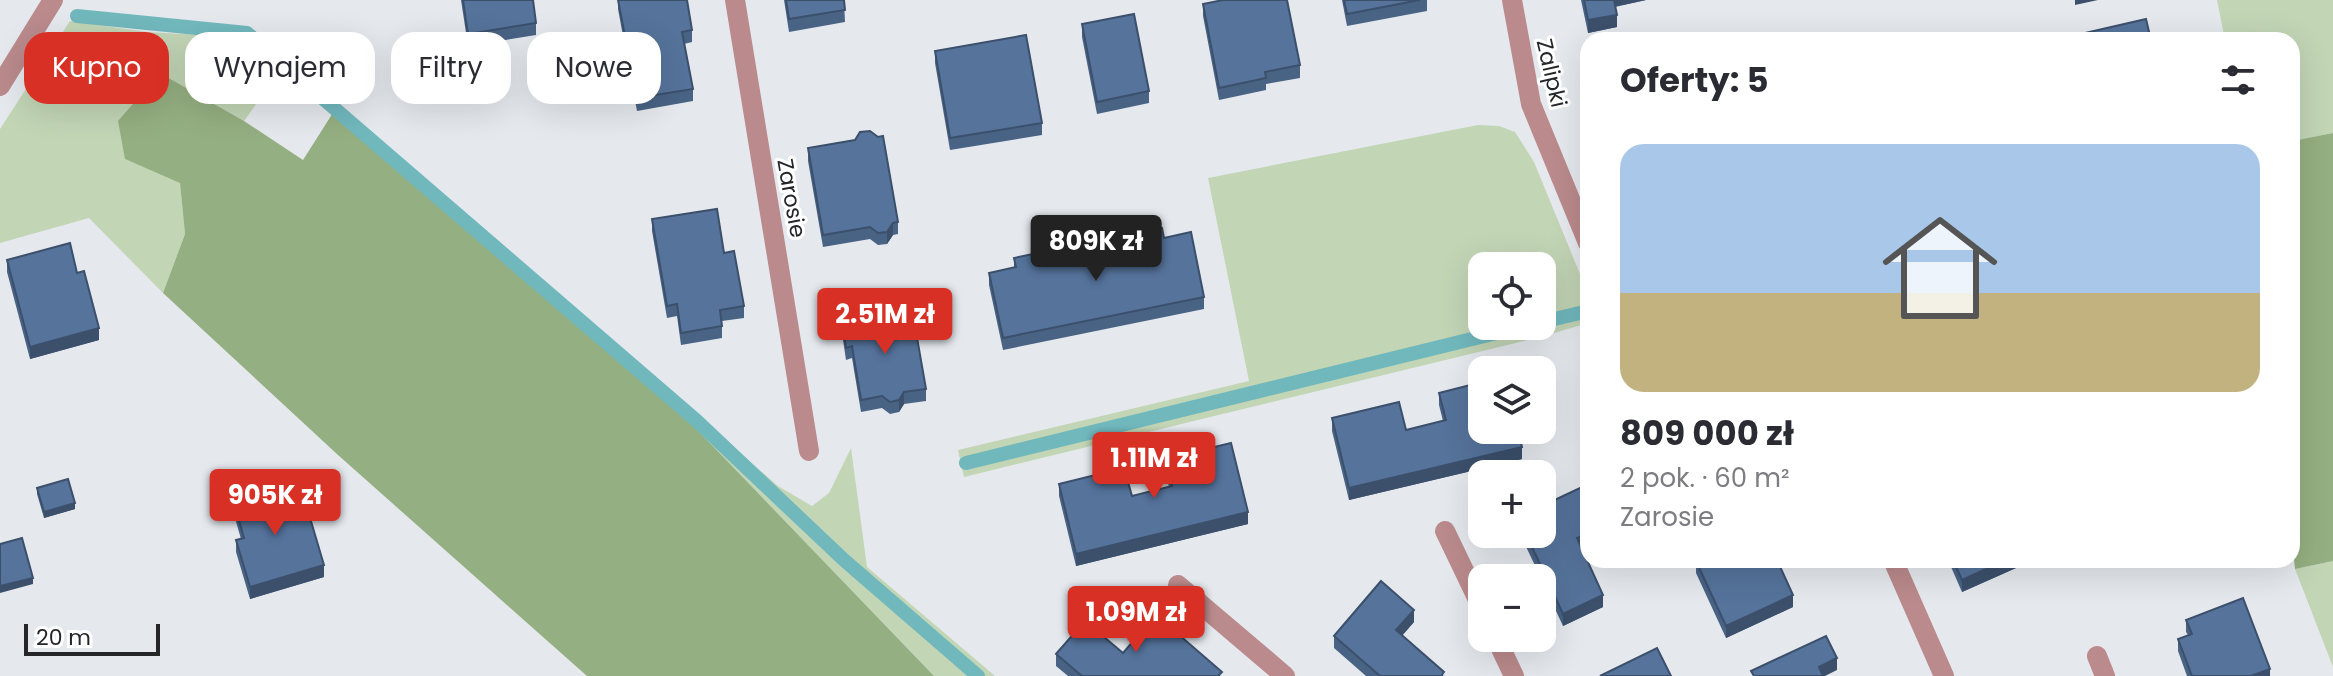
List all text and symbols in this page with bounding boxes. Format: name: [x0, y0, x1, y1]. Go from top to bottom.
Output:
chip: Kupno: [24, 32, 169, 104]
chip: Wynajem: [185, 32, 375, 104]
chip: Filtry: [391, 32, 511, 104]
chip: Nowe: [527, 32, 661, 104]
street label: Zalipki: [1529, 36, 1574, 110]
text: Oferty: 5: [1620, 56, 1769, 104]
icon: filters: [2216, 58, 2260, 102]
street label: Zarosie: [769, 156, 814, 240]
icon: home: [1868, 196, 2012, 340]
pin: 809K zł: [1022, 215, 1170, 283]
text: 809K zł: [1049, 223, 1143, 259]
map controls: [1468, 252, 1556, 652]
button: locate: [1468, 252, 1556, 340]
pin: 2.51M zł: [802, 288, 968, 356]
text: 2.51M zł: [835, 296, 935, 332]
button: layers: [1468, 356, 1556, 444]
text: 809 000 zł: [1620, 409, 1794, 457]
pin: 1.11M zł: [1071, 432, 1237, 500]
text: 1.11M zł: [1110, 440, 1198, 476]
button: +: [1468, 460, 1556, 548]
text: 2 pok. · 60 m²: [1620, 460, 1790, 496]
pin: 905K zł: [201, 469, 349, 537]
text: 905K zł: [228, 477, 322, 513]
text: Zarosie: [1620, 499, 1714, 535]
button: −: [1468, 564, 1556, 652]
pin: 1.09M zł: [1053, 586, 1219, 654]
text: 1.09M zł: [1086, 594, 1186, 630]
scale bar: [24, 620, 160, 656]
text: 20 m: [36, 622, 91, 653]

